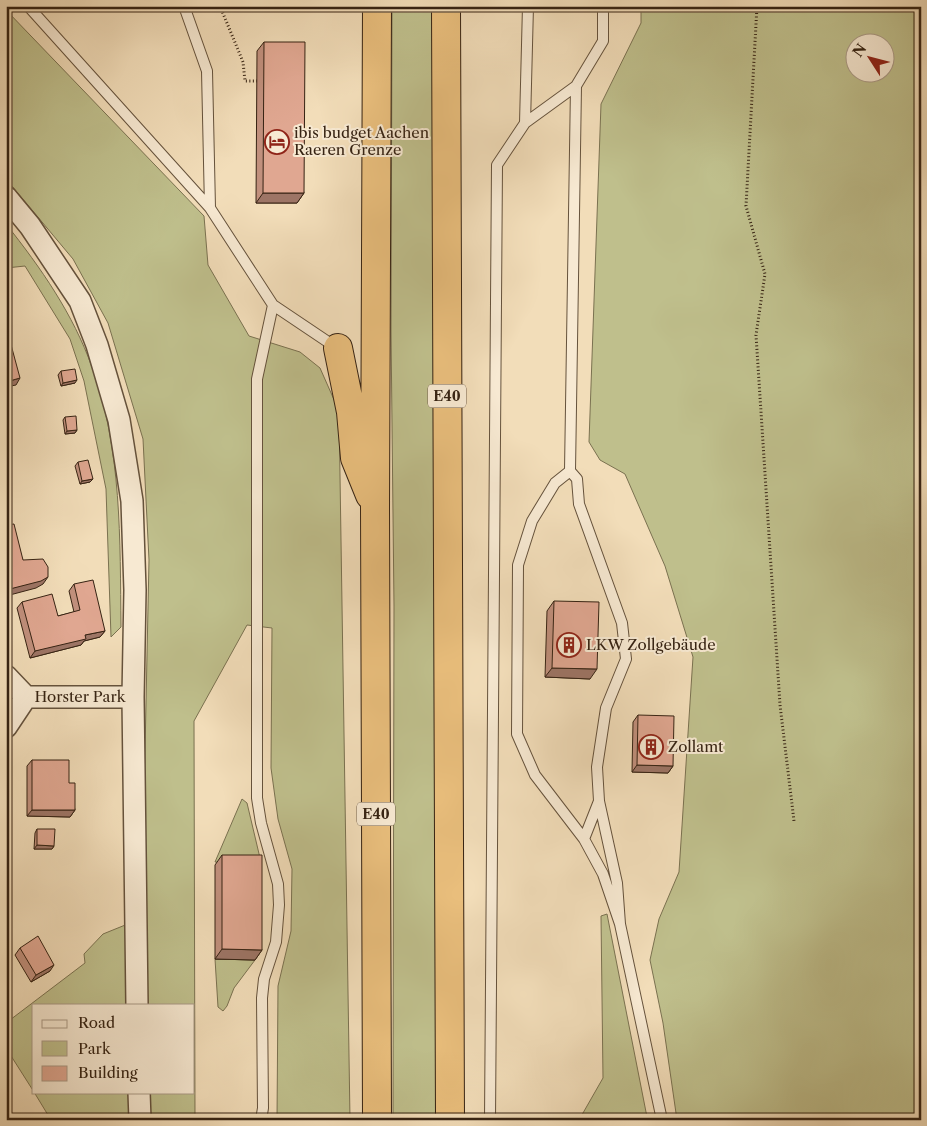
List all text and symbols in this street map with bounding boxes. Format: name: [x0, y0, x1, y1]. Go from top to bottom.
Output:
north arrow: [844, 32, 894, 82]
text: N: [849, 40, 870, 61]
place label: ibis budget Aachen Raeren Grenze: [294, 123, 430, 159]
hotel icon: ibis budget Aachen Raeren Grenze: [264, 129, 290, 155]
road number: E40: [428, 384, 466, 408]
building icon: LKW Zollgebäude: [556, 632, 582, 658]
place label: LKW Zollgebäude: [586, 635, 716, 654]
street label: Horster Park: [35, 687, 127, 706]
building icon: Zollamt: [638, 734, 664, 760]
place label: Zollamt: [668, 737, 724, 756]
road number: E40: [357, 802, 395, 826]
legend: [32, 1004, 195, 1094]
text: Road: [78, 1013, 115, 1032]
text: Park: [78, 1039, 112, 1058]
text: Building: [78, 1063, 138, 1082]

